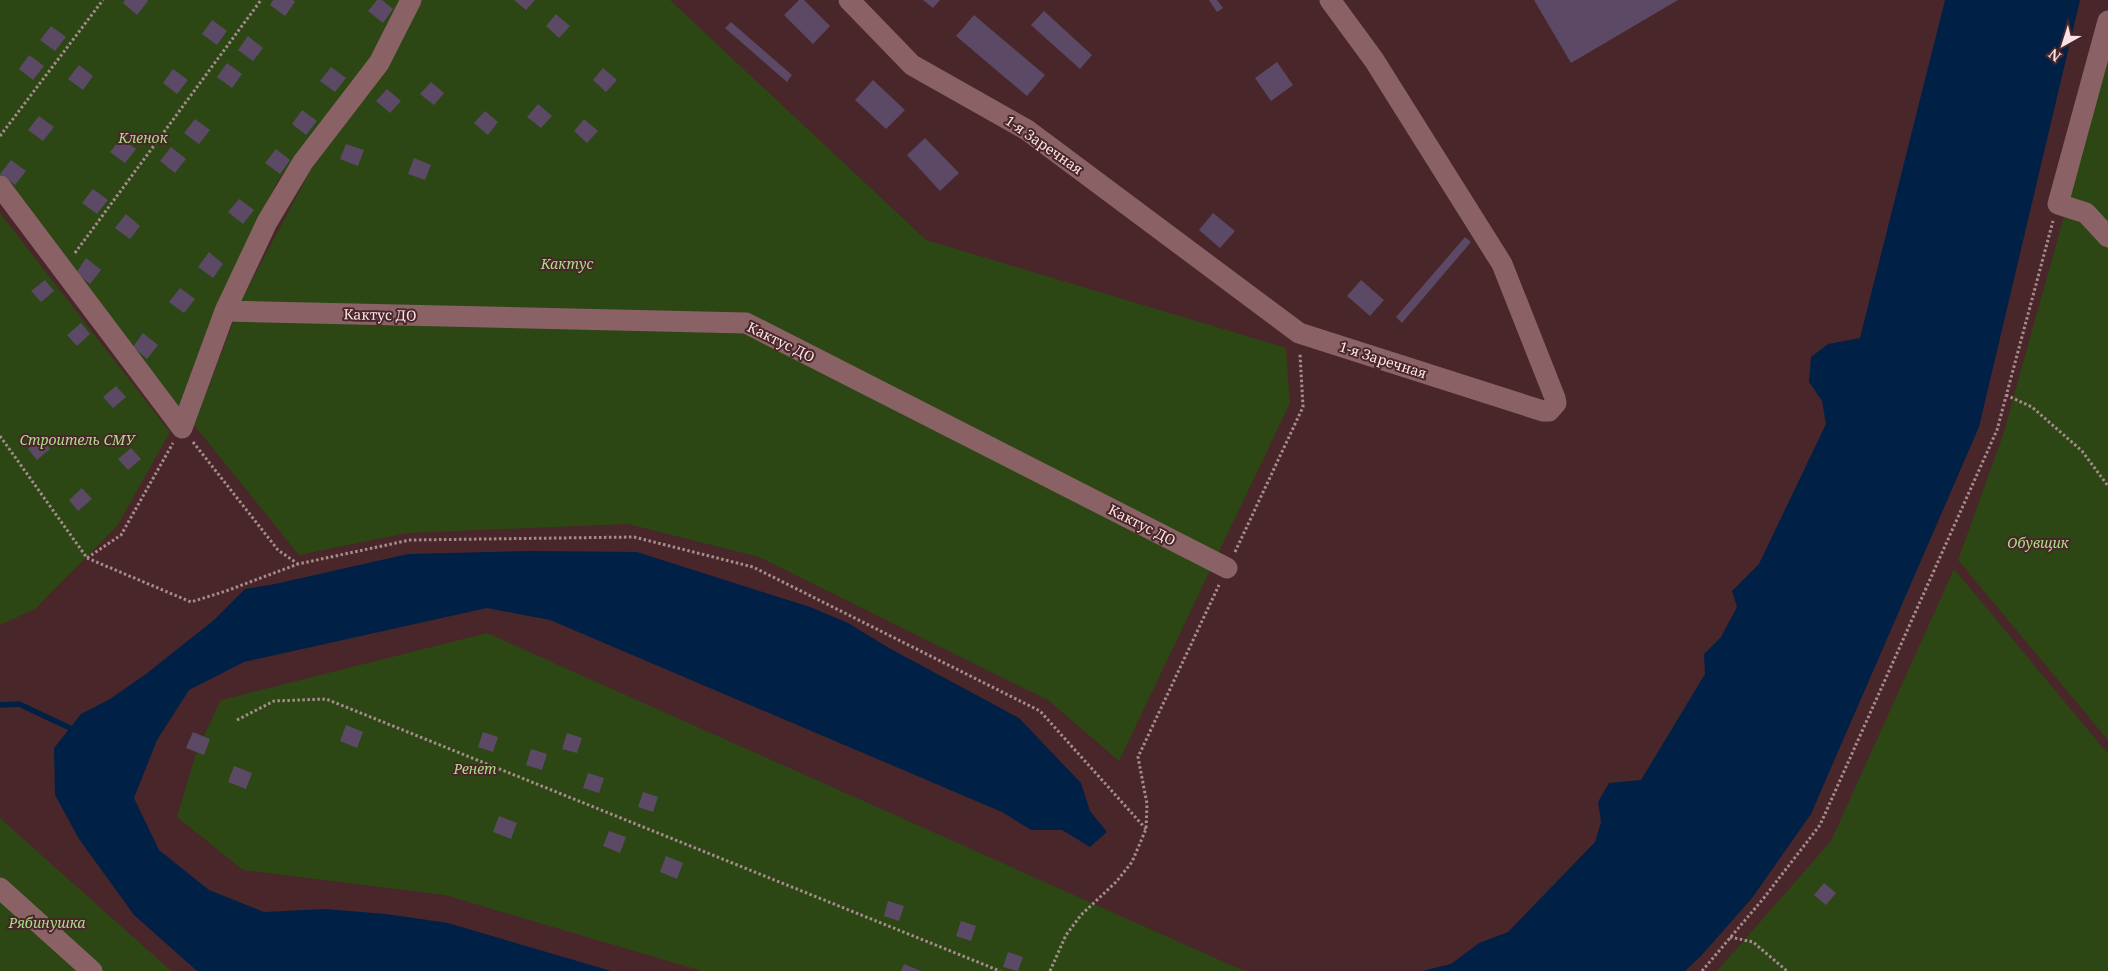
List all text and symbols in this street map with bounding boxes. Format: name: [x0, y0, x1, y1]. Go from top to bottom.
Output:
north arrow: [2038, 20, 2088, 70]
text: N: [2044, 45, 2065, 66]
street label: 1-я Заречная: [1002, 111, 1087, 178]
park label: Кленок: [117, 128, 169, 147]
park label: Кактус: [540, 254, 593, 273]
street label: Кактус ДО: [343, 304, 417, 325]
street label: Кактус ДО: [744, 317, 818, 366]
street label: 1-я Заречная: [1337, 336, 1429, 383]
park label: Строитель СМУ: [19, 430, 136, 449]
street label: Кактус ДО: [1105, 500, 1179, 550]
park label: Обувщик: [2007, 533, 2070, 552]
park label: Ренет: [452, 759, 497, 778]
park label: Рябинушка: [7, 913, 86, 932]

